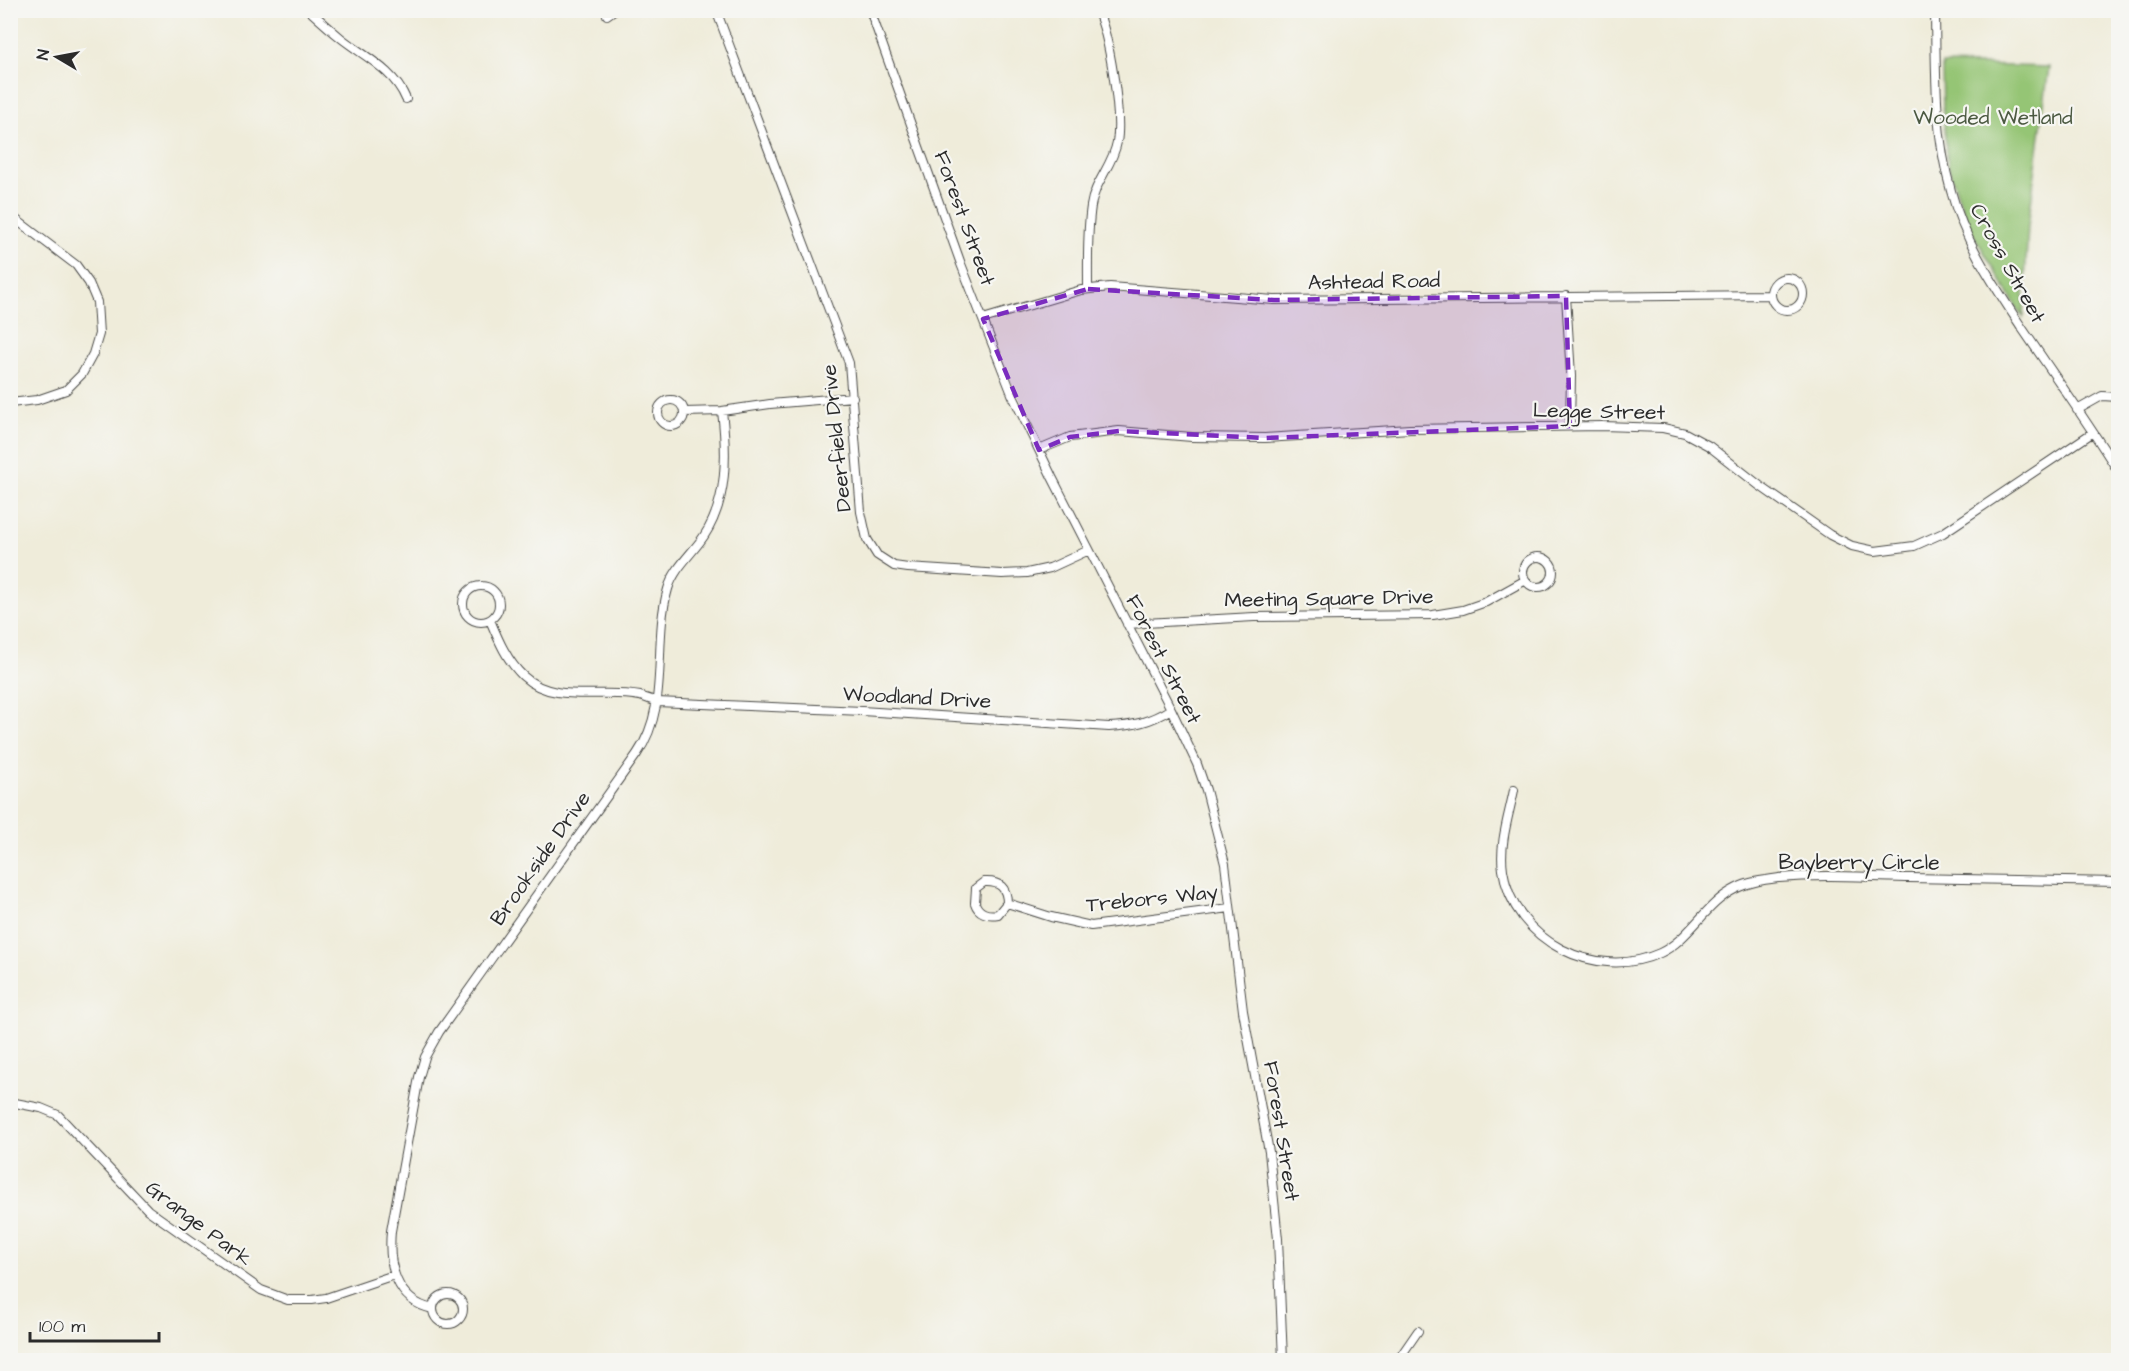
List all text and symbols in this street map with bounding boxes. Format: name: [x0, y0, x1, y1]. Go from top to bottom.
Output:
north arrow: [27, 27, 87, 87]
text: N: [32, 48, 55, 61]
park label: Wooded Wetland: [1913, 103, 2073, 132]
street label: Forest Street: [927, 147, 1003, 290]
street label: Cross Street: [1963, 198, 2053, 329]
street label: Ashtead Road: [1308, 266, 1441, 297]
street label: Deerfield Drive: [814, 363, 859, 513]
street label: Legge Street: [1533, 396, 1666, 429]
street label: Meeting Square Drive: [1224, 582, 1434, 617]
street label: Forest Street: [1119, 590, 1209, 729]
street label: Woodland Drive: [842, 679, 992, 716]
street label: Brookside Drive: [483, 785, 598, 931]
street label: Bayberry Circle: [1779, 848, 1940, 879]
street label: Trebors Way: [1085, 877, 1220, 922]
street label: Forest Street: [1256, 1059, 1307, 1204]
street label: Grange Park: [138, 1174, 258, 1275]
scale bar: [30, 1305, 159, 1343]
text: 100 m: [39, 1314, 85, 1339]

